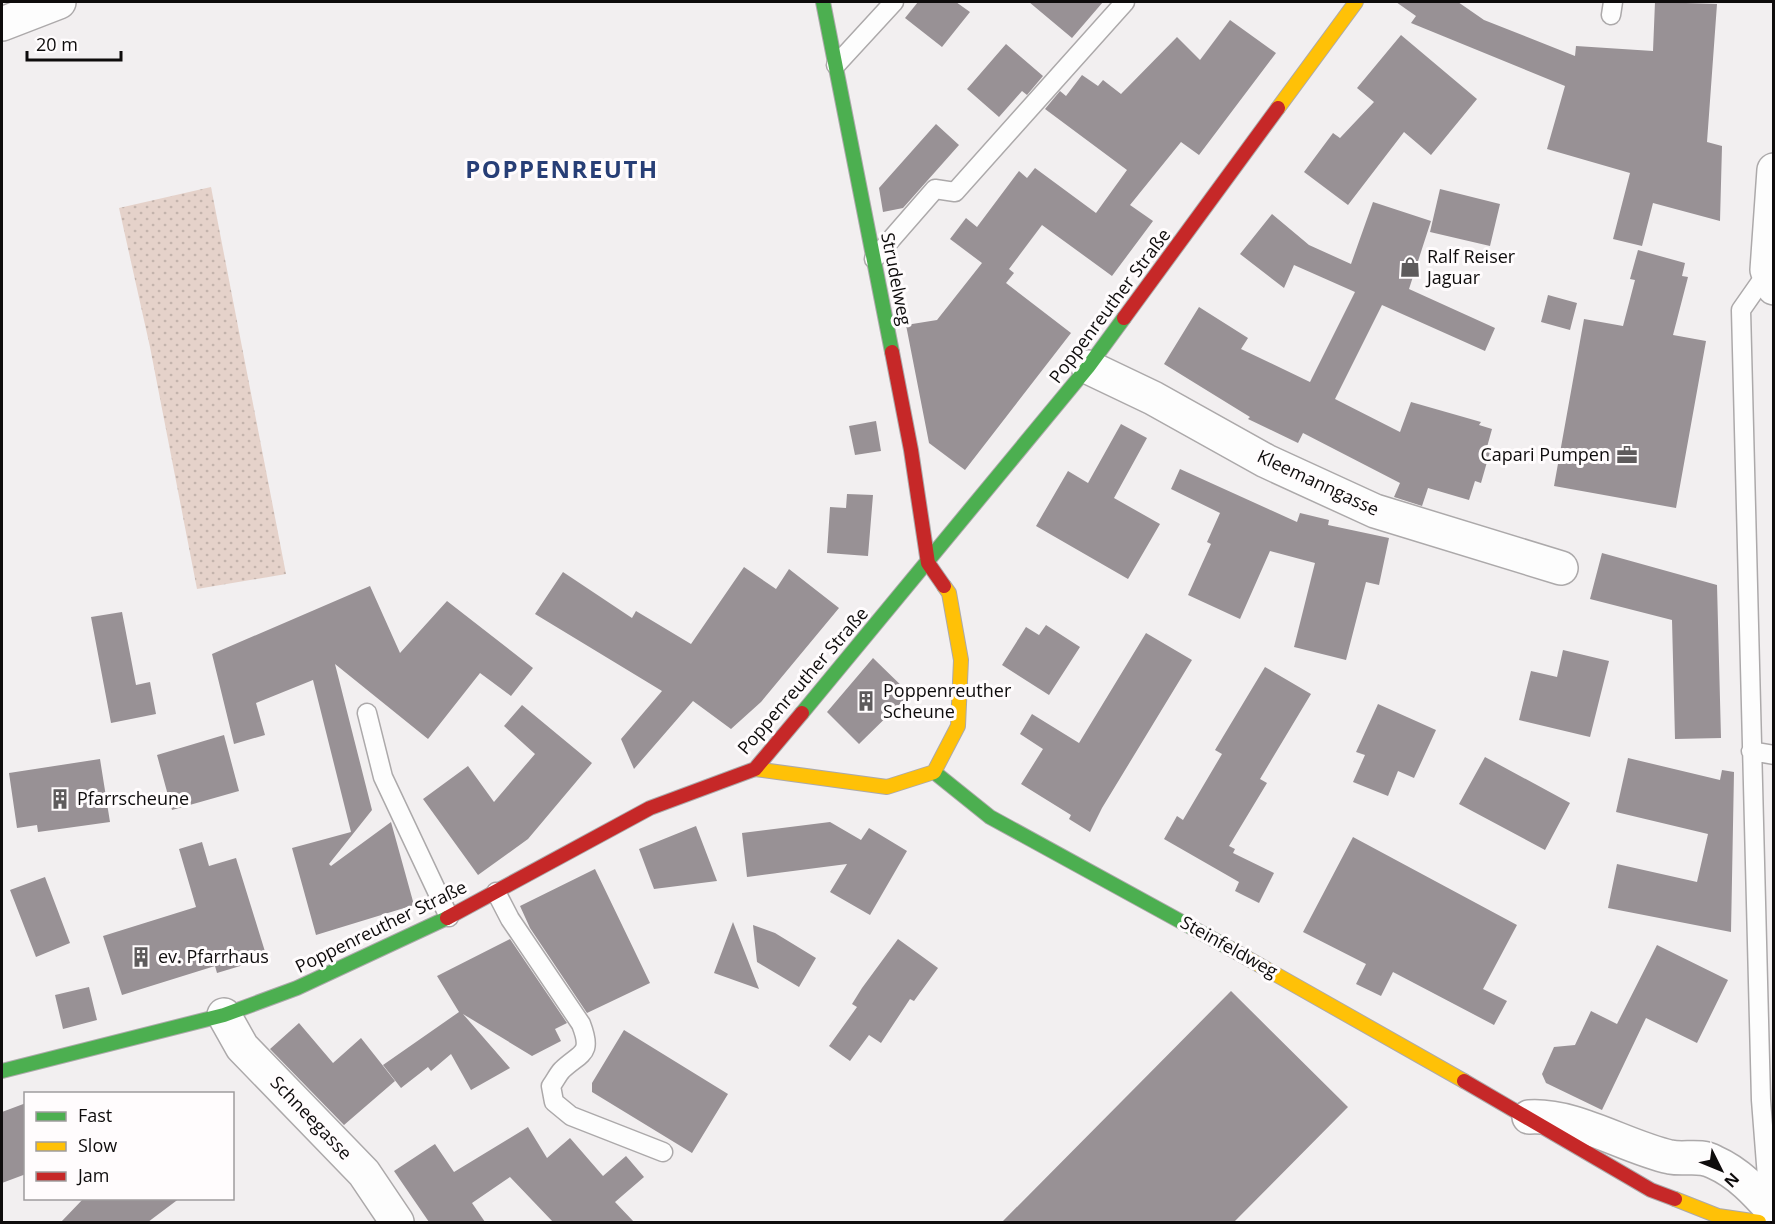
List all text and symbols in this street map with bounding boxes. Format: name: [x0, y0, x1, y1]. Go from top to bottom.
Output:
scale bar: [27, 24, 122, 62]
text: 20 m: [36, 32, 78, 56]
district label: POPPENREUTH: [465, 152, 659, 185]
street label: Poppenreuther Straße: [1043, 223, 1175, 388]
street label: Strudelweg: [876, 230, 918, 328]
place label: Ralf Reiser Jaguar: [1425, 244, 1516, 289]
shop icon: Ralf Reiser Jaguar: [1398, 255, 1422, 279]
place label: Capari Pumpen: [1480, 442, 1610, 466]
street label: Kleemanngasse: [1254, 443, 1383, 521]
office icon: Capari Pumpen: [1615, 443, 1639, 467]
street label: Poppenreuther Straße: [732, 602, 873, 759]
place label: Poppenreuther Scheune: [883, 678, 1012, 723]
building icon: Poppenreuther Scheune: [854, 689, 878, 713]
place label: Pfarrscheune: [77, 786, 189, 810]
building icon: Pfarrscheune: [48, 787, 72, 811]
street label: Poppenreuther Straße: [291, 874, 470, 978]
street label: Steinfeldweg: [1177, 910, 1283, 983]
place label: ev. Pfarrhaus: [158, 944, 269, 968]
building icon: ev. Pfarrhaus: [129, 945, 153, 969]
street label: Schneegasse: [266, 1070, 358, 1164]
legend: [24, 1092, 234, 1200]
text: Fast: [78, 1103, 112, 1127]
text: Slow: [78, 1133, 117, 1157]
north arrow: [1691, 1140, 1751, 1200]
text: Jam: [76, 1163, 110, 1187]
text: N: [1719, 1168, 1744, 1192]

